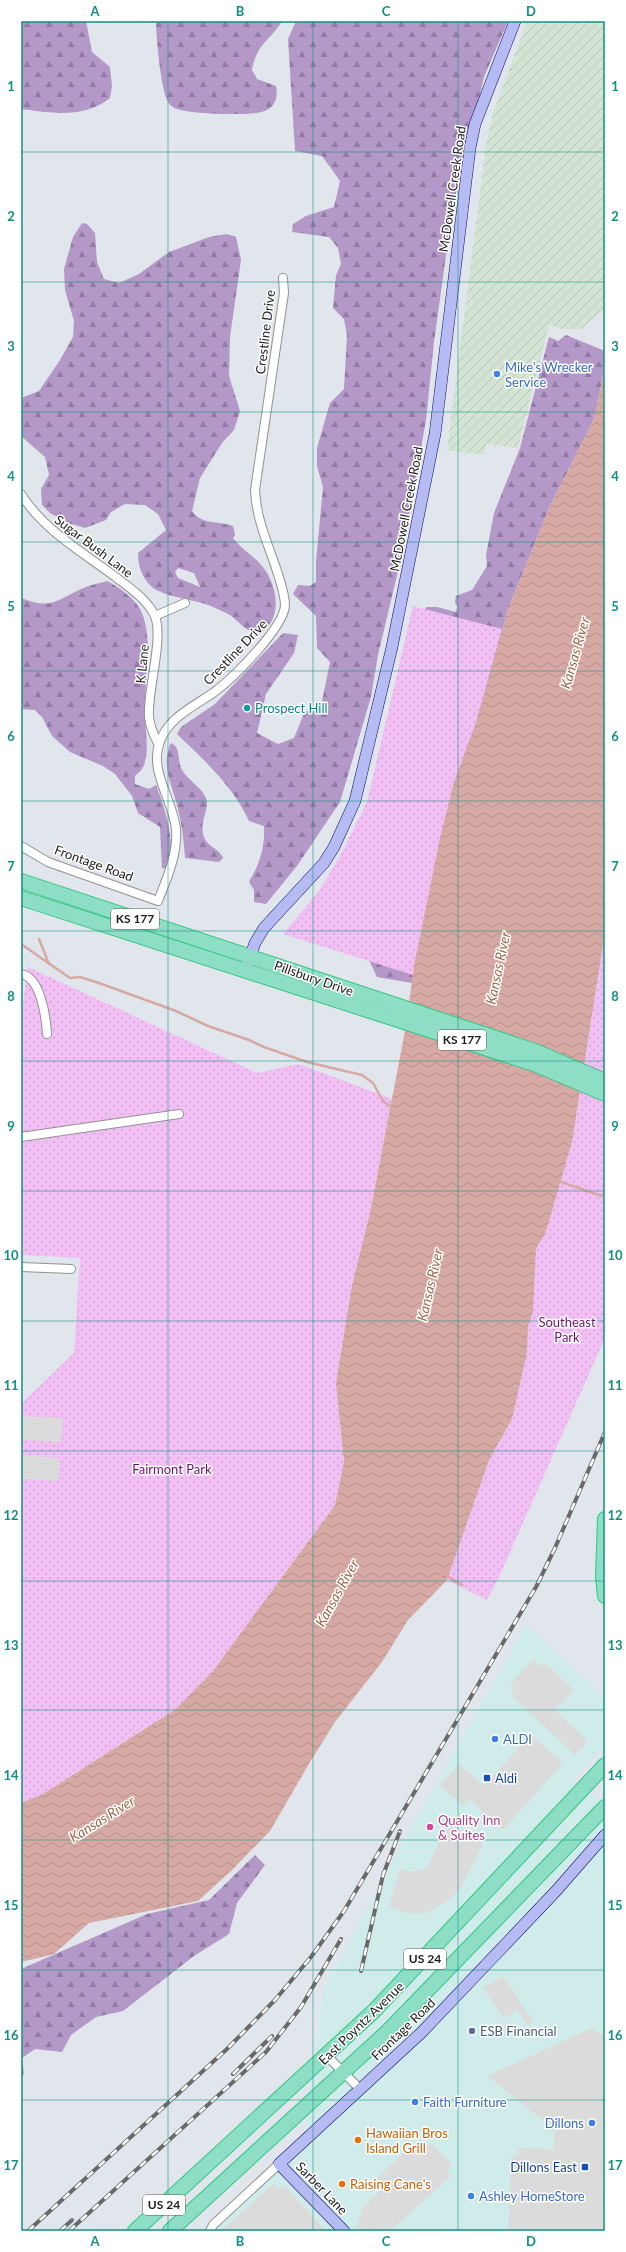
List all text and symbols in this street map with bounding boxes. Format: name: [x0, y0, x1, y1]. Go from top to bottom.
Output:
text: A: [89, 3, 100, 19]
text: B: [236, 3, 245, 19]
text: C: [382, 3, 391, 19]
text: D: [526, 3, 536, 19]
text: 1: [7, 78, 15, 94]
text: 1: [611, 78, 619, 94]
street label: McDowell Creek Road: [435, 125, 469, 253]
text: 2: [7, 208, 15, 224]
text: 2: [611, 208, 619, 224]
street label: Crestline Drive: [252, 289, 278, 375]
text: 3: [7, 338, 15, 354]
text: 3: [611, 338, 619, 354]
place label: Mike's Wrecker Service: [505, 359, 593, 390]
marker: Mike's Wrecker Service: [492, 369, 502, 379]
street label: McDowell Creek Road: [386, 445, 426, 573]
text: 4: [7, 468, 15, 484]
text: 4: [611, 468, 619, 484]
street label: Sugar Bush Lane: [52, 511, 137, 581]
text: 5: [7, 598, 15, 614]
text: 5: [611, 598, 619, 614]
water label: Kansas River: [556, 615, 593, 691]
street label: Crestline Drive: [200, 616, 270, 688]
street label: K Lane: [132, 644, 152, 684]
place label: Prospect Hill: [255, 700, 328, 716]
marker: Prospect Hill: [242, 703, 252, 713]
text: 6: [7, 728, 15, 744]
text: 6: [611, 728, 619, 744]
street label: Frontage Road: [52, 841, 136, 885]
text: 7: [7, 858, 15, 874]
text: 7: [611, 858, 619, 874]
road number: KS 177: [111, 909, 159, 929]
water label: Kansas River: [482, 930, 514, 1006]
street label: Pillsbury Drive: [272, 957, 356, 999]
text: 8: [7, 988, 15, 1004]
text: 8: [611, 988, 619, 1004]
road number: KS 177: [438, 1030, 486, 1050]
text: 9: [7, 1118, 15, 1134]
text: 9: [611, 1118, 619, 1134]
text: 10: [3, 1247, 19, 1263]
water label: Kansas River: [413, 1247, 446, 1323]
text: 10: [607, 1247, 623, 1263]
park label: Southeast Park: [538, 1314, 596, 1345]
text: 11: [3, 1377, 19, 1393]
text: 11: [607, 1377, 623, 1393]
park label: Fairmont Park: [132, 1461, 212, 1477]
text: 12: [3, 1507, 19, 1523]
text: 12: [607, 1507, 623, 1523]
water label: Kansas River: [311, 1556, 362, 1629]
text: 13: [3, 1637, 19, 1653]
text: 13: [607, 1637, 623, 1653]
place label: ALDI: [503, 1731, 532, 1747]
marker: ALDI: [490, 1734, 500, 1744]
text: 14: [3, 1767, 19, 1783]
text: 14: [607, 1767, 623, 1783]
place label: Aldi: [495, 1770, 517, 1786]
marker: Aldi: [482, 1773, 492, 1783]
water label: Kansas River: [66, 1792, 138, 1845]
place label: Quality Inn & Suites: [438, 1812, 501, 1843]
marker: Quality Inn & Suites: [425, 1822, 435, 1832]
text: 15: [3, 1897, 19, 1913]
text: 15: [607, 1897, 623, 1913]
road number: US 24: [404, 1949, 446, 1969]
street label: East Poyntz Avenue: [315, 1978, 407, 2068]
street label: Frontage Road: [368, 1995, 438, 2063]
place label: ESB Financial: [480, 2023, 557, 2039]
marker: ESB Financial: [467, 2026, 477, 2036]
text: 16: [3, 2027, 19, 2043]
text: 16: [607, 2027, 623, 2043]
place label: Faith Furniture: [423, 2094, 507, 2110]
marker: Faith Furniture: [410, 2097, 420, 2107]
place label: Dillons: [545, 2115, 584, 2131]
marker: Dillons: [587, 2118, 597, 2128]
place label: Hawaiian Bros Island Grill: [366, 2125, 448, 2156]
marker: Hawaiian Bros Island Grill: [353, 2135, 363, 2145]
text: 17: [3, 2157, 19, 2173]
text: 17: [607, 2157, 623, 2173]
street label: Sarber Lane: [293, 2158, 351, 2218]
place label: Dillons East: [510, 2159, 577, 2175]
marker: Dillons East: [580, 2162, 590, 2172]
place label: Raising Cane's: [350, 2176, 431, 2192]
marker: Raising Cane's: [337, 2179, 347, 2189]
place label: Ashley HomeStore: [479, 2188, 585, 2204]
marker: Ashley HomeStore: [466, 2191, 476, 2201]
road number: US 24: [143, 2195, 185, 2215]
text: A: [89, 2233, 100, 2249]
text: B: [236, 2233, 245, 2249]
text: C: [382, 2233, 391, 2249]
text: D: [526, 2233, 536, 2249]

